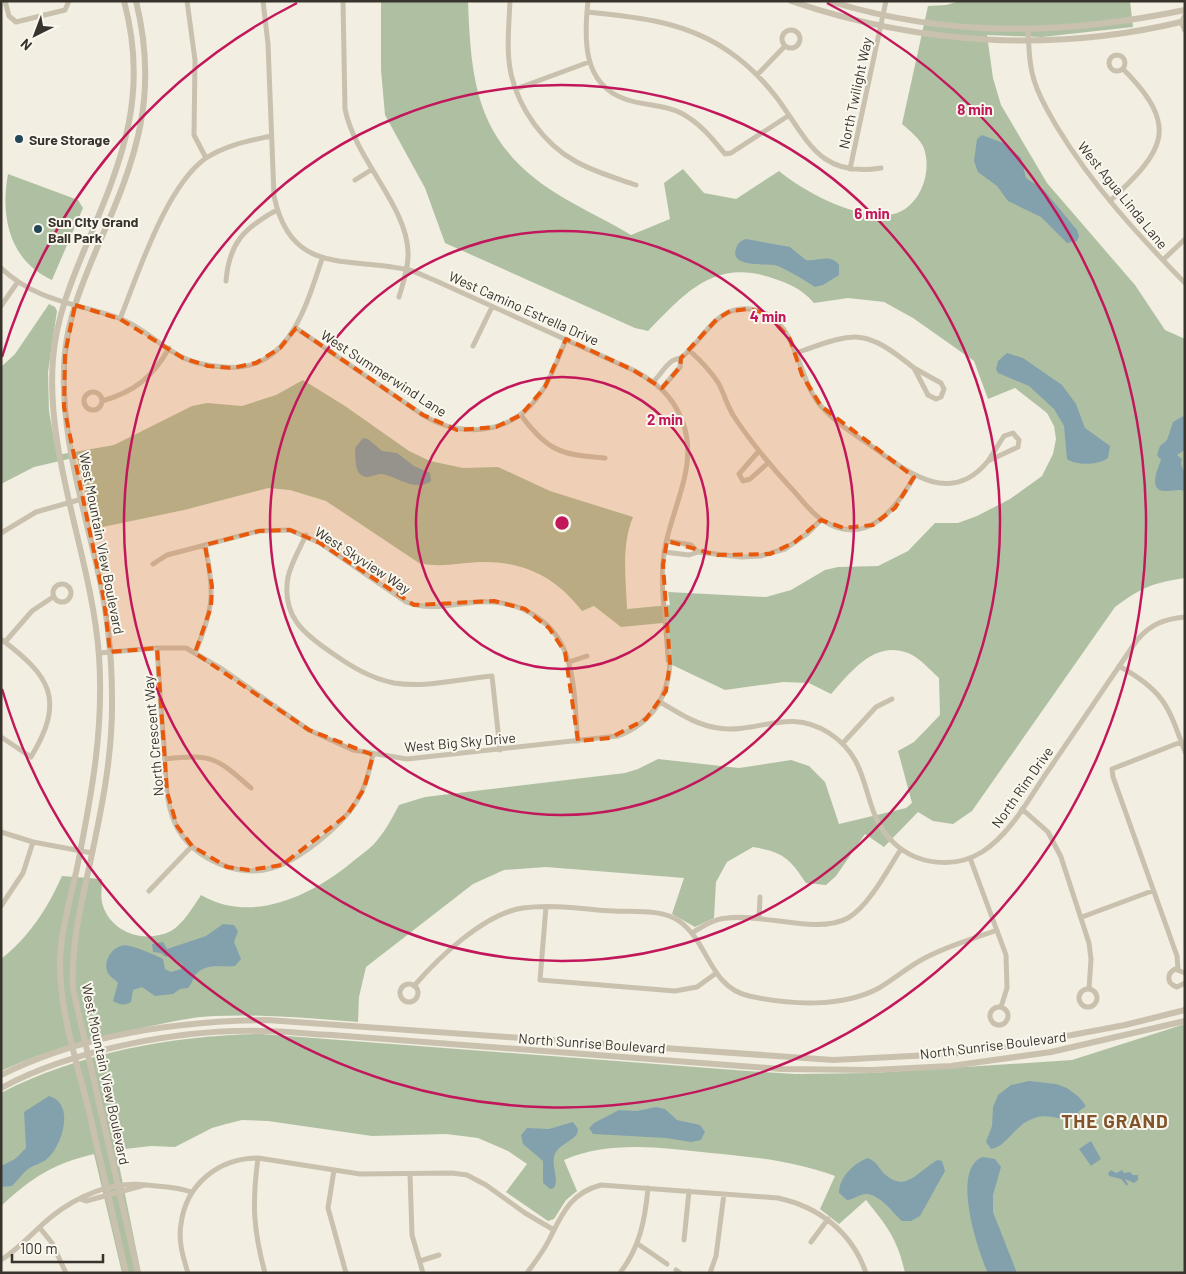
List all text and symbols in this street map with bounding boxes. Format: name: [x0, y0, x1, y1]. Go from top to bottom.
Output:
north arrow: [10, 10, 60, 60]
street label: North Twilight Way: [835, 35, 875, 150]
text: N: [17, 36, 35, 54]
text: 8 min: [957, 100, 993, 118]
place label: Sure Storage: [29, 131, 110, 148]
marker: Sure Storage: [13, 133, 25, 145]
street label: West Agua Linda Lane: [1074, 138, 1172, 252]
text: 6 min: [854, 204, 890, 222]
place label: Sun City Grand Ball Park: [48, 213, 139, 246]
marker: Sun City Grand Ball Park: [32, 223, 44, 235]
street label: West Camino Estrella Drive: [446, 267, 602, 349]
text: 4 min: [750, 307, 786, 325]
street label: West Summerwind Lane: [318, 326, 450, 420]
text: 2 min: [647, 410, 683, 428]
street label: West Mountain View Boulevard: [76, 451, 128, 635]
centre of rings: [553, 514, 571, 532]
street label: West Skyview Way: [312, 523, 415, 598]
street label: North Crescent Way: [139, 675, 167, 797]
street label: West Big Sky Drive: [404, 729, 516, 755]
street label: North Rim Drive: [988, 743, 1056, 831]
street label: West Mountain View Boulevard: [78, 982, 134, 1166]
street label: North Sunrise Boulevard: [919, 1028, 1067, 1062]
street label: North Sunrise Boulevard: [518, 1029, 666, 1057]
district label: THE GRAND: [1061, 1109, 1169, 1132]
scale bar: [12, 1232, 104, 1264]
text: 100 m: [20, 1239, 58, 1257]

